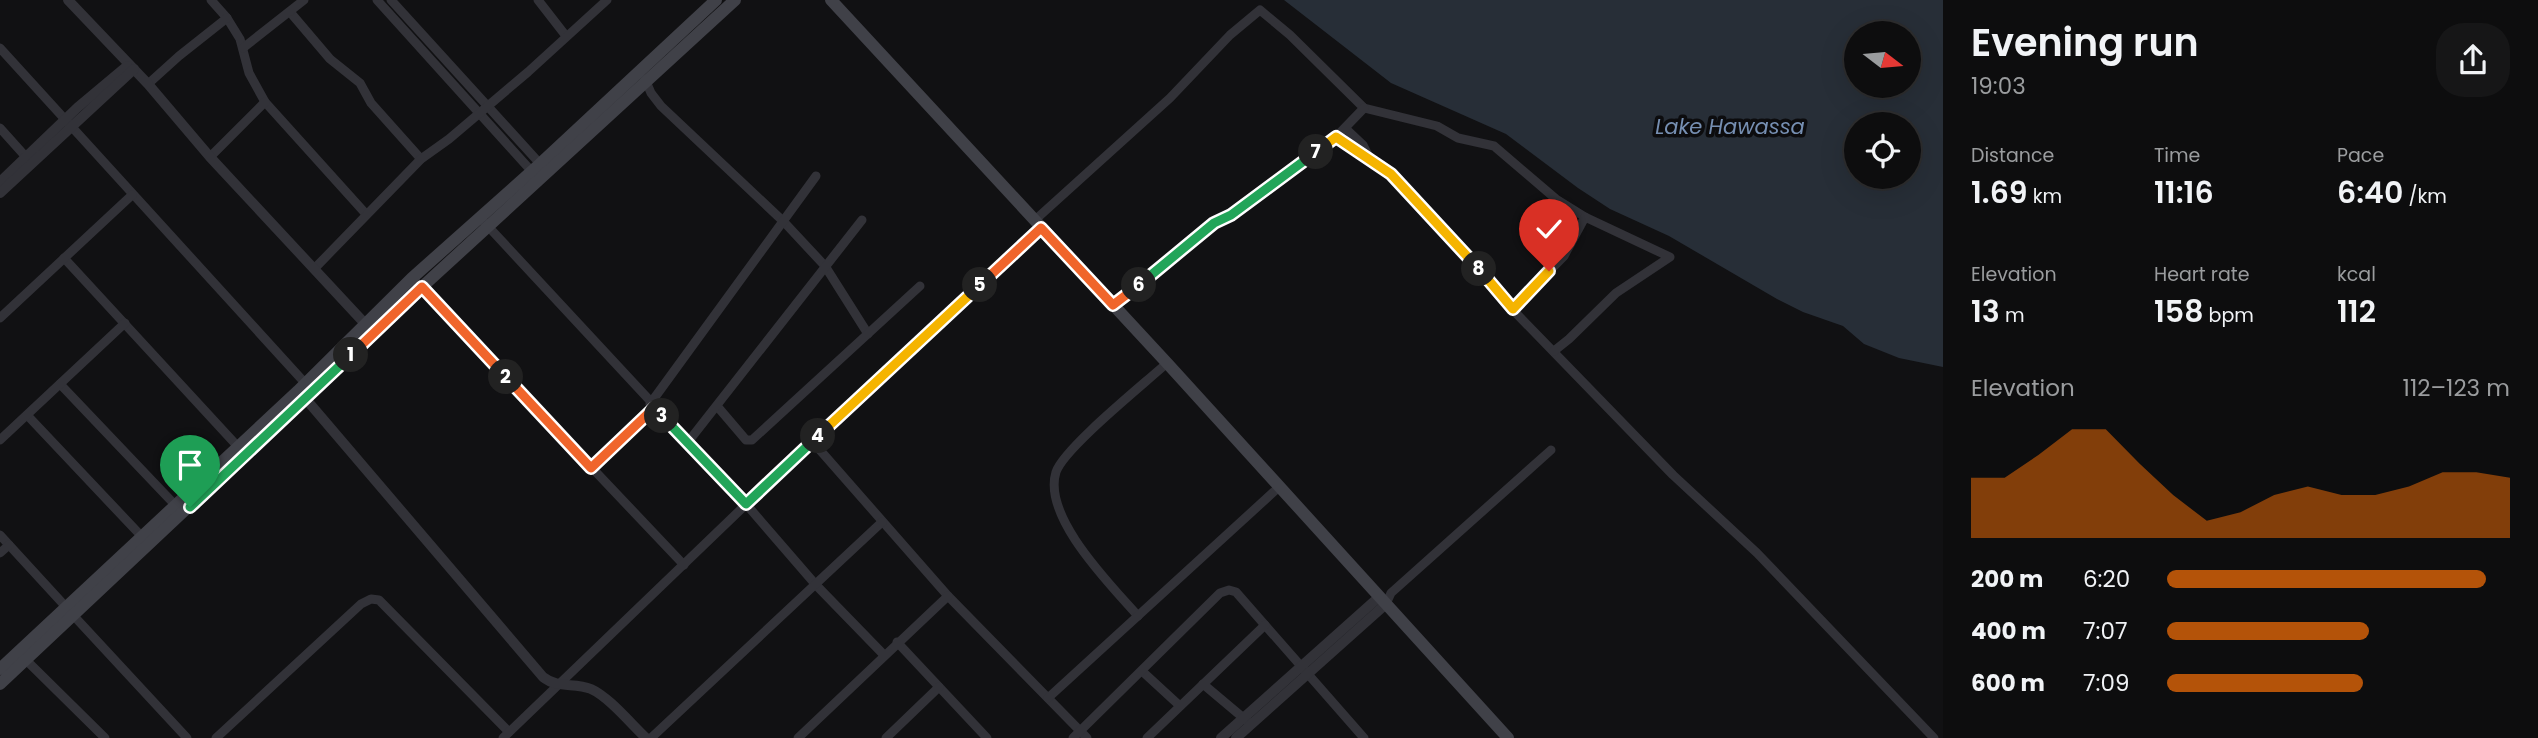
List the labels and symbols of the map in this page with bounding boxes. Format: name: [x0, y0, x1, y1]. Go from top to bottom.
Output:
north arrow: [1844, 21, 1922, 98]
water label: Lake Hawassa: [1655, 112, 1805, 141]
pin: 7: [1298, 134, 1334, 170]
pin: [1519, 199, 1579, 271]
pin: 8: [1462, 252, 1496, 286]
pin: 5: [962, 268, 998, 302]
pin: 6: [1122, 268, 1156, 302]
pin: 1: [334, 338, 368, 372]
pin: 2: [489, 360, 524, 394]
pin: 3: [644, 398, 680, 434]
pin: 4: [800, 418, 836, 453]
pin: [160, 435, 220, 507]

